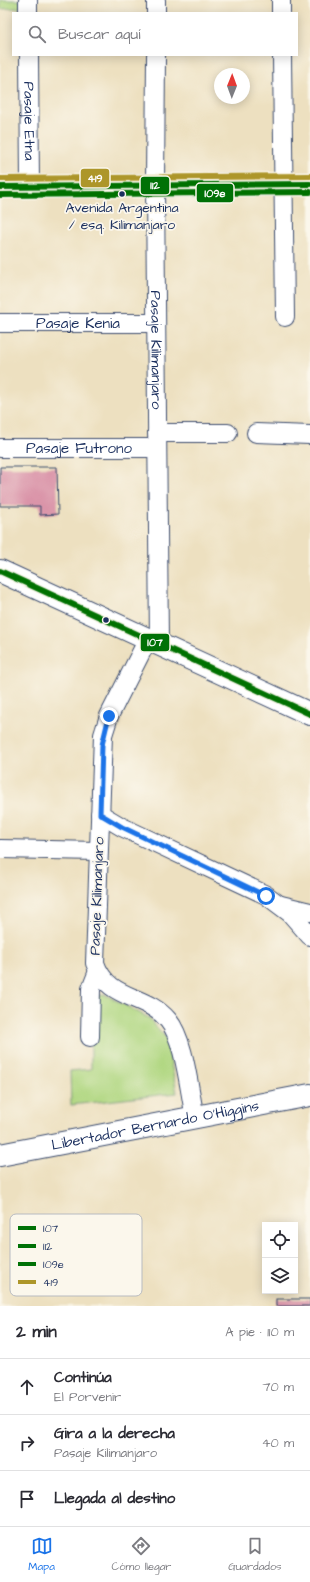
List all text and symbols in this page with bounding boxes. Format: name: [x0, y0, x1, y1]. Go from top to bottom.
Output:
search box: [12, 12, 298, 56]
icon: search: [26, 23, 48, 45]
text: Buscar aquí: [58, 24, 140, 45]
north arrow: [214, 68, 250, 104]
street label: Pasaje Etna: [19, 81, 40, 161]
line badge: 419: [80, 168, 110, 188]
text: 419: [87, 171, 103, 186]
line badge: I12: [140, 176, 170, 195]
text: I12: [150, 178, 160, 193]
line badge: I09e: [196, 183, 234, 203]
text: I09e: [205, 186, 225, 201]
marker: Avenida Argentina / esq. Kilimanjaro: [117, 189, 127, 199]
place label: Avenida Argentina / esq. Kilimanjaro: [65, 198, 179, 235]
street label: Pasaje Kilimanjaro: [145, 290, 167, 410]
street label: Pasaje Kenia: [36, 313, 120, 334]
street label: Pasaje Futrono: [26, 438, 133, 459]
unlabelled marker: [101, 615, 111, 625]
line badge: I07: [140, 633, 170, 652]
text: I07: [147, 635, 163, 650]
route end: [100, 707, 118, 725]
street label: Pasaje Kilimanjaro: [84, 836, 110, 956]
route start: [257, 887, 275, 905]
street label: Libertador Bernardo O'Higgins: [50, 1095, 261, 1155]
legend: [10, 1214, 142, 1296]
text: I07: [43, 1221, 59, 1236]
map controls: [262, 1222, 298, 1294]
button: locate: [262, 1222, 298, 1258]
text: I12: [43, 1239, 53, 1254]
text: I09e: [43, 1257, 64, 1272]
button: layers: [262, 1258, 298, 1294]
text: 419: [43, 1275, 58, 1290]
text: 2 min: [16, 1320, 57, 1344]
text: A pie · 110 m: [225, 1323, 294, 1341]
text: Continúa: [54, 1367, 112, 1388]
icon: ahead: [16, 1376, 38, 1398]
text: 70 m: [262, 1378, 294, 1396]
text: El Porvenir: [54, 1388, 121, 1406]
text: Gira a la derecha: [54, 1423, 175, 1444]
icon: right: [16, 1432, 38, 1454]
text: 40 m: [262, 1434, 294, 1452]
text: Pasaje Kilimanjaro: [54, 1444, 157, 1462]
icon: arrive: [16, 1488, 38, 1510]
text: Llegada al destino: [54, 1488, 175, 1509]
tab: Mapa: [28, 1535, 55, 1574]
tab: Cómo llegar: [112, 1535, 171, 1574]
tab: Guardados: [228, 1535, 282, 1574]

